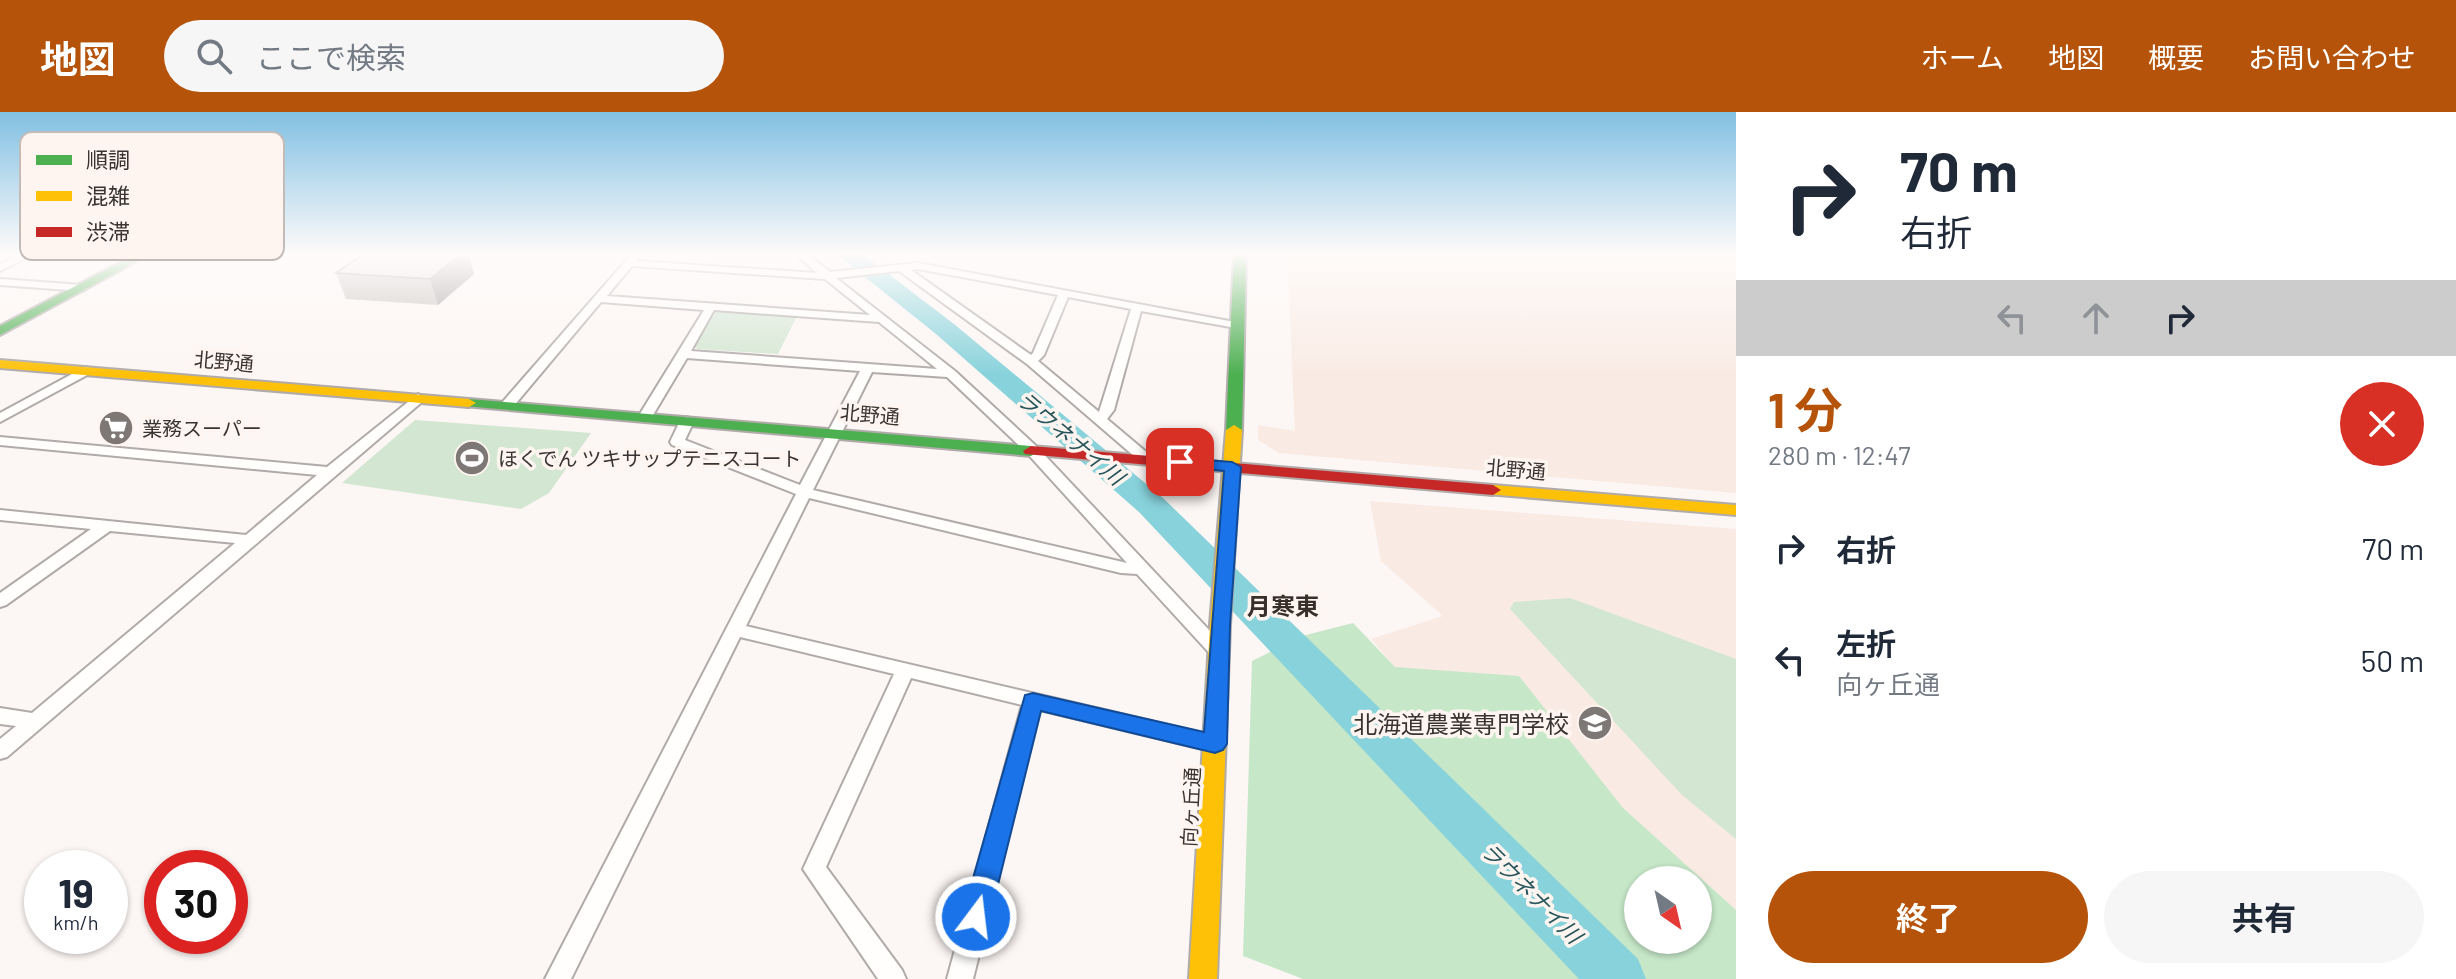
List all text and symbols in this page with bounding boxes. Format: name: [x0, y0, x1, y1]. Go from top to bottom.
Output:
search box: [164, 20, 724, 92]
icon: search: [192, 34, 236, 78]
text: 地図: [40, 35, 116, 81]
text: ここで検索: [256, 39, 406, 75]
text: ホーム: [1921, 40, 2004, 74]
text: 地図: [2048, 40, 2104, 74]
text: 概要: [2148, 40, 2204, 74]
text: お問い合わせ: [2248, 40, 2416, 74]
legend: [20, 132, 284, 260]
text: 70 m: [1900, 136, 2018, 203]
icon: right: [1768, 144, 1872, 248]
text: 順調: [86, 146, 130, 172]
text: 混雑: [86, 182, 130, 208]
text: 右折: [1900, 210, 1972, 253]
text: 渋滞: [86, 218, 130, 244]
icon: left: [1990, 296, 2034, 340]
icon: ahead: [2074, 296, 2118, 340]
icon: right: [2158, 296, 2202, 340]
street label: 北野通: [193, 346, 255, 376]
text: 1 分: [1768, 380, 1843, 438]
button: close: [2340, 382, 2424, 466]
water label: ラウネナイ川: [1012, 385, 1131, 491]
street label: 北野通: [839, 399, 901, 429]
supermarket icon: 業務スーパー: [97, 409, 135, 447]
place label: 業務スーパー: [142, 416, 262, 440]
pin: [1146, 428, 1214, 496]
sports icon: ほくでん ツキサップテニスコート: [453, 439, 491, 477]
text: 280 m · 12:47: [1768, 439, 1910, 470]
icon: arrive: [1158, 440, 1202, 484]
place label: ほくでん ツキサップテニスコート: [498, 446, 801, 470]
street label: 北野通: [1485, 454, 1547, 484]
icon: right: [1768, 526, 1812, 570]
text: 70 m: [2362, 530, 2424, 566]
text: 右折: [1836, 531, 1896, 567]
district label: 月寒東: [1247, 591, 1319, 620]
text: 左折: [1836, 625, 1896, 661]
icon: left: [1768, 638, 1812, 682]
text: 50 m: [2361, 642, 2424, 678]
text: 向ヶ丘通: [1836, 668, 1940, 699]
school or university icon: 北海道農業専門学校: [1576, 704, 1614, 742]
place label: 北海道農業専門学校: [1353, 709, 1569, 738]
street label: 向ヶ丘通: [1176, 766, 1204, 848]
water label: ラウネナイ川: [1476, 836, 1589, 949]
speed limit sign: 30: [144, 850, 248, 954]
north arrow: [1624, 866, 1712, 954]
map controls: [1624, 866, 1712, 954]
text: 19: [58, 868, 94, 916]
button: 終了: [1768, 871, 2088, 963]
button: 共有: [2104, 871, 2424, 963]
position arrow: [934, 875, 1018, 959]
text: km/h: [53, 910, 99, 934]

